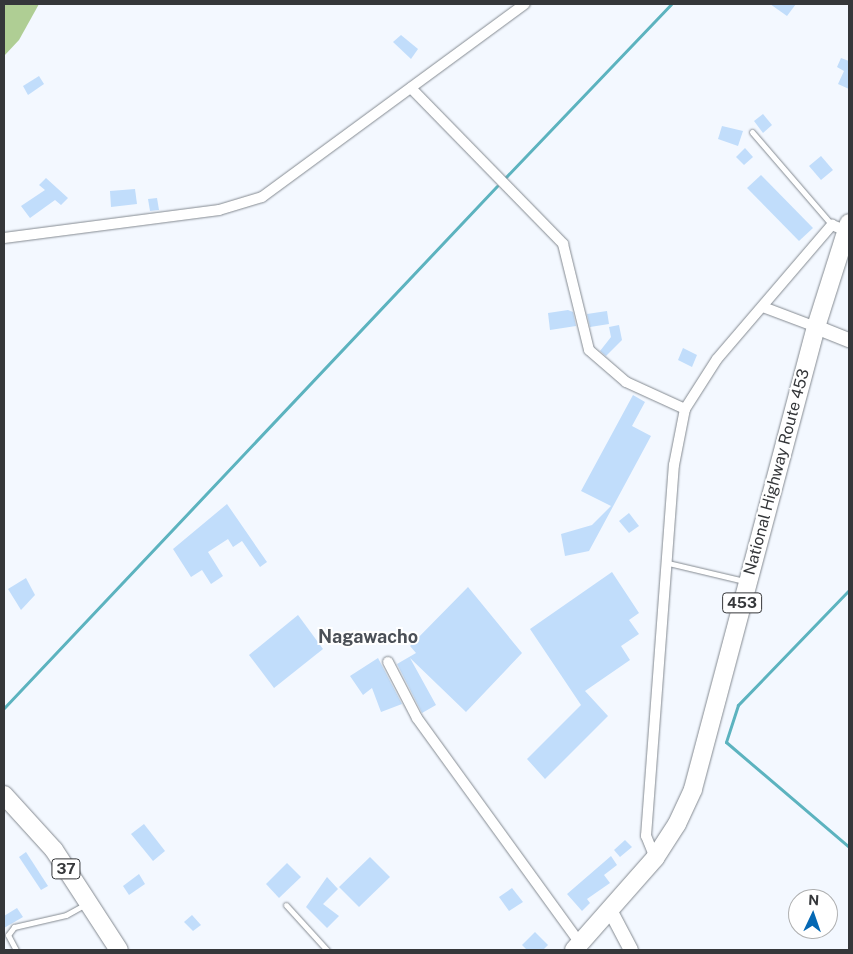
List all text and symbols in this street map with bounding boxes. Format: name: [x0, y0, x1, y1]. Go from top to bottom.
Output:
street label: National Highway Route 453: [740, 367, 814, 577]
road number: 453: [722, 590, 762, 616]
district label: Nagawacho: [318, 626, 418, 648]
road number: 37: [51, 856, 81, 882]
north arrow: [788, 889, 838, 939]
text: N: [808, 892, 820, 908]

